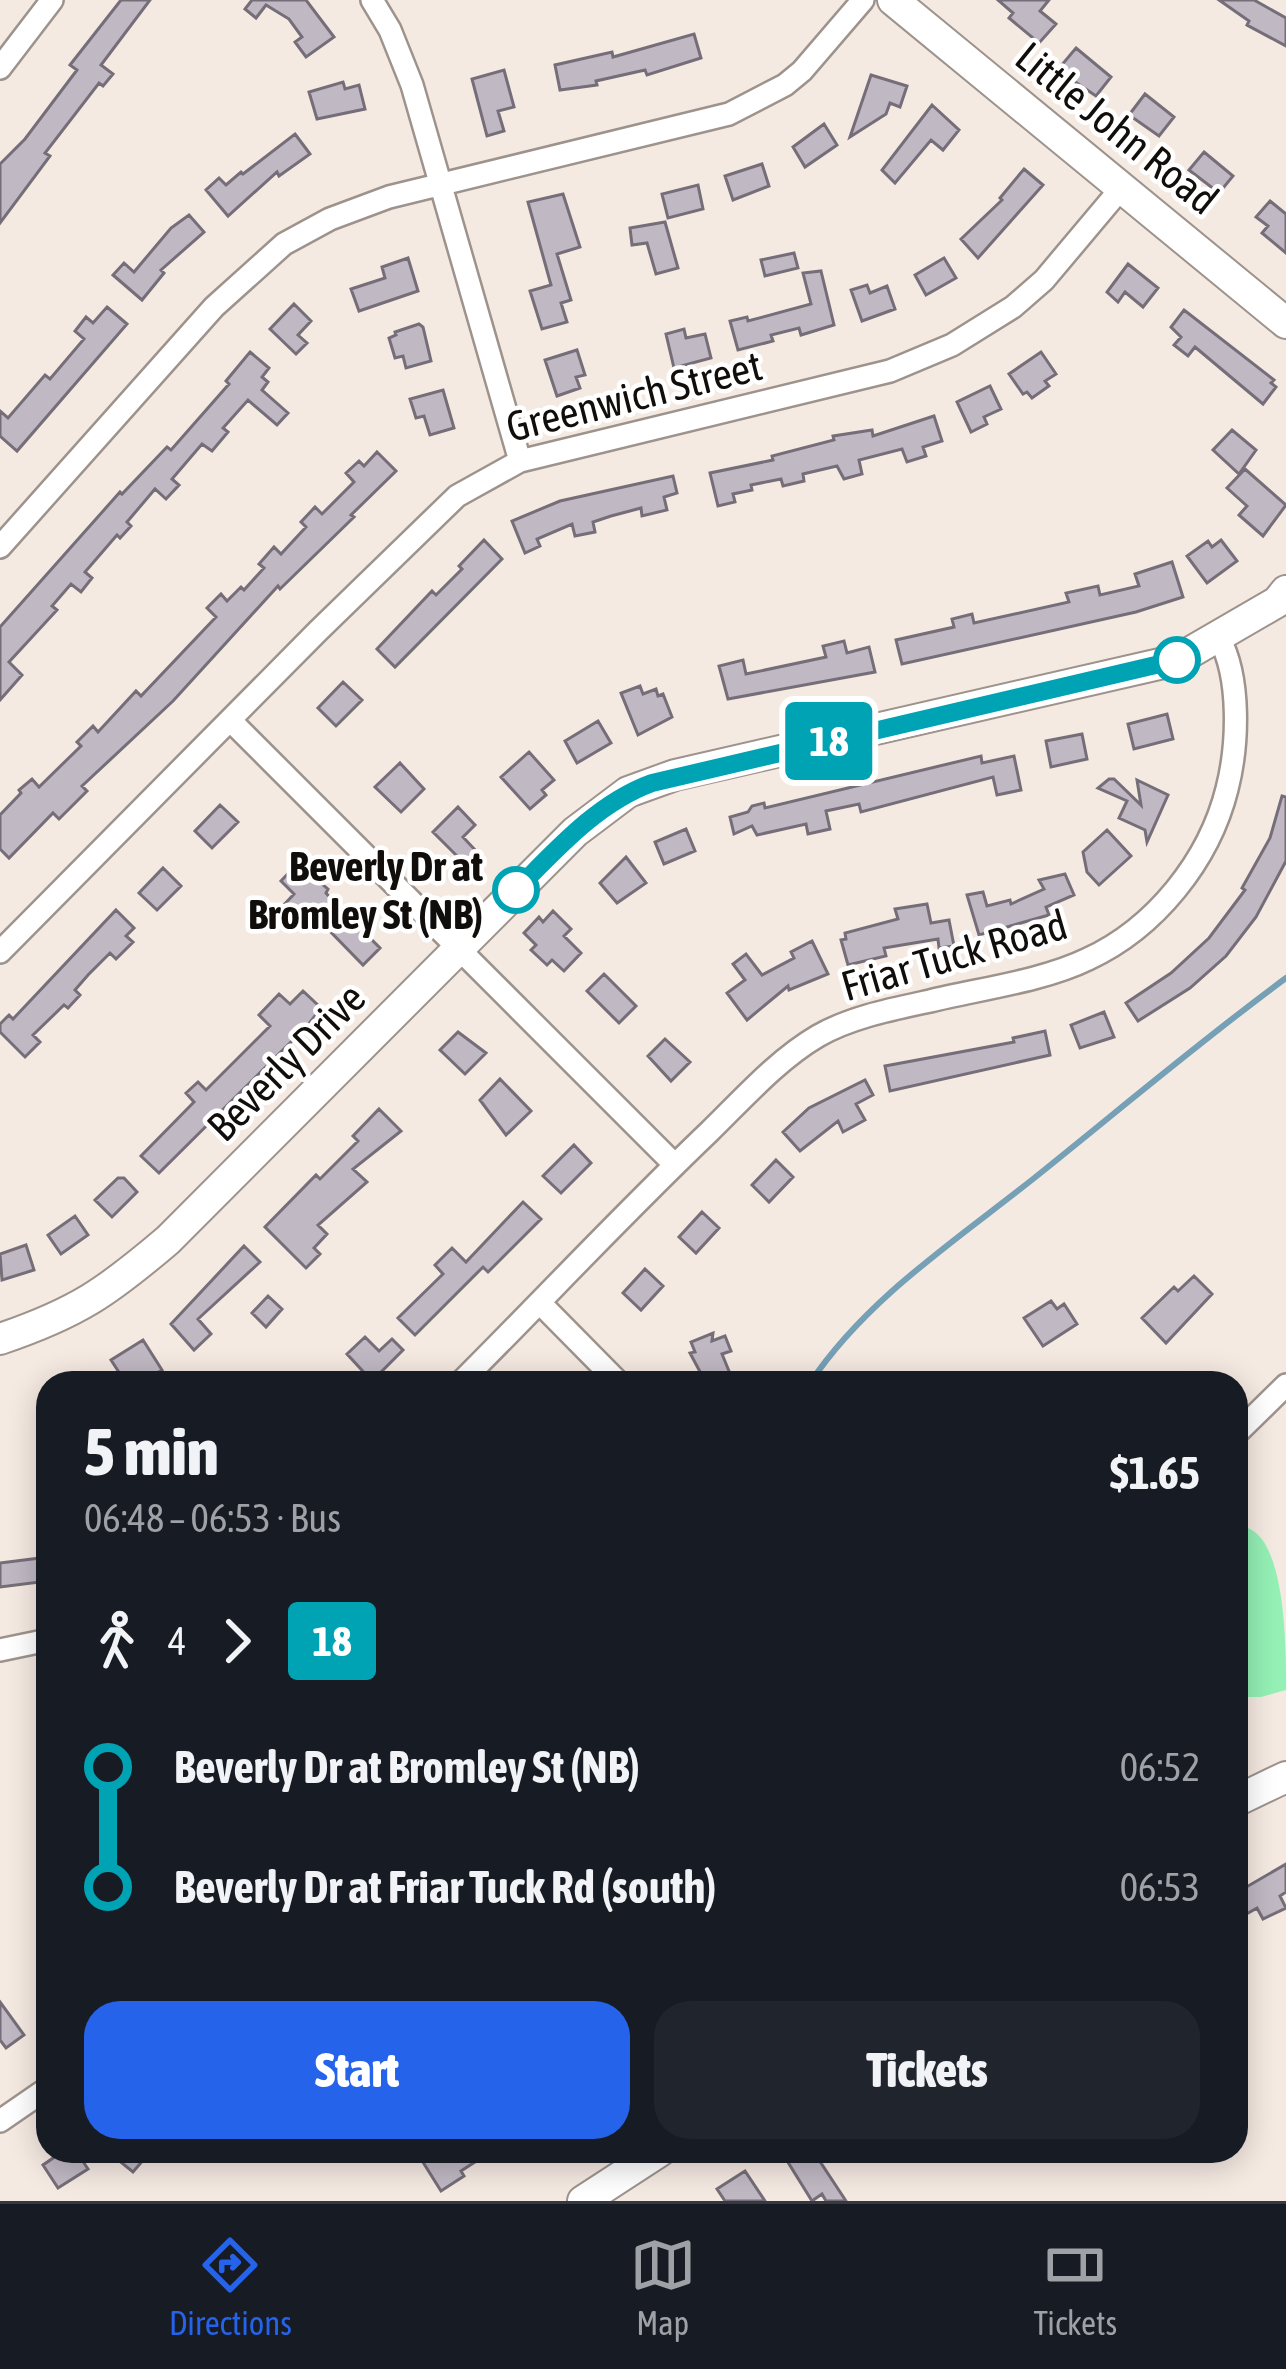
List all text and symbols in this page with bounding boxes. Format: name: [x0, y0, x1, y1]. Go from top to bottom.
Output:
street label: Little John Road: [1007, 32, 1227, 224]
street label: Greenwich Street: [501, 341, 767, 451]
unlabelled marker: [1155, 638, 1199, 682]
line badge: 18: [775, 702, 883, 780]
text: 18: [809, 717, 849, 765]
place label: Beverly Dr at Bromley St (NB): [248, 842, 483, 938]
marker: Beverly Dr at Bromley St (NB): [494, 868, 538, 912]
street label: Friar Tuck Road: [836, 900, 1072, 1010]
street label: Beverly Drive: [198, 974, 374, 1150]
text: 5 min: [84, 1413, 219, 1489]
text: $1.65: [1110, 1447, 1200, 1499]
text: 06:48 – 06:53 · Bus: [84, 1496, 341, 1540]
icon: walk: [84, 1608, 150, 1674]
icon: forward: [204, 1608, 270, 1674]
text: 18: [312, 1617, 352, 1665]
text: 4: [168, 1619, 186, 1663]
text: Beverly Dr at Bromley St (NB): [174, 1741, 640, 1793]
text: 06:52: [1120, 1745, 1200, 1789]
text: Beverly Dr at Friar Tuck Rd (south): [174, 1861, 716, 1913]
text: 06:53: [1120, 1865, 1200, 1909]
button: Start: [84, 2001, 630, 2139]
button: Tickets: [654, 2001, 1200, 2139]
tab: Directions: [169, 2232, 292, 2342]
tab: Map: [630, 2232, 696, 2342]
tab: Tickets: [1033, 2232, 1117, 2342]

